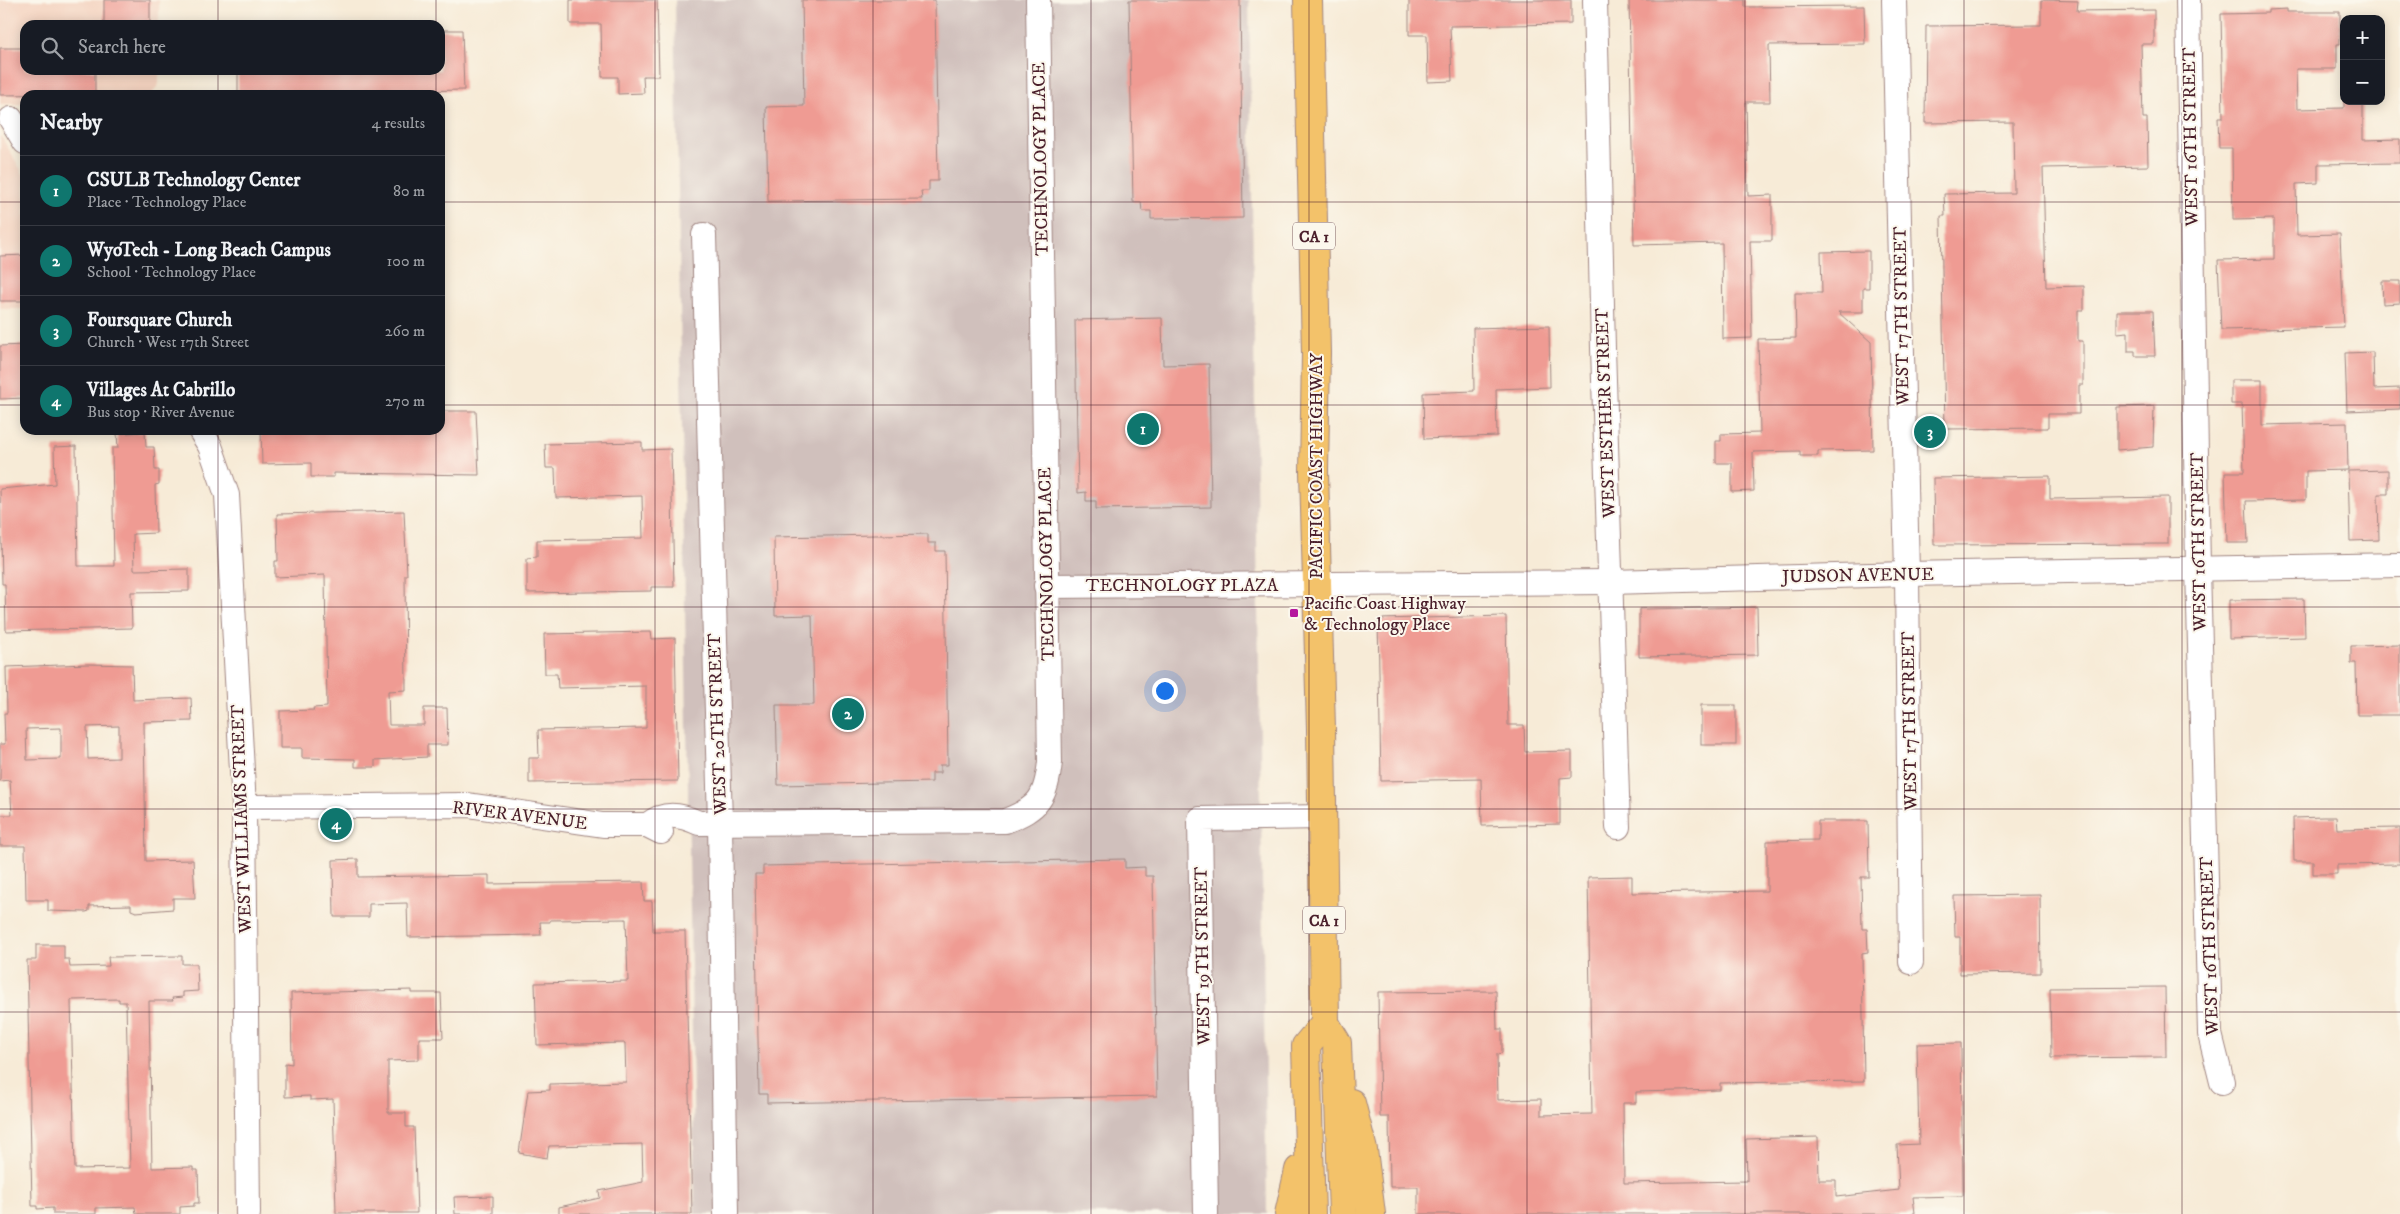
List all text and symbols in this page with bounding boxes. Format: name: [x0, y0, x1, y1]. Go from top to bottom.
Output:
map controls: [2340, 15, 2385, 105]
button: +: [2340, 15, 2385, 60]
search box: [20, 20, 445, 75]
icon: search: [38, 34, 66, 62]
text: Search here: [78, 36, 166, 59]
street label: WEST 16TH STREET: [2178, 47, 2204, 228]
button: −: [2340, 60, 2385, 105]
street label: TECHNOLOGY PLACE: [1028, 62, 1054, 256]
text: Nearby: [40, 110, 102, 136]
text: 4 results: [372, 113, 425, 133]
text: CSULB Technology Center: [87, 169, 300, 192]
text: 1: [53, 181, 59, 201]
text: 80 m: [393, 181, 425, 201]
text: Place · Technology Place: [87, 192, 246, 212]
road number: CA 1: [1293, 222, 1335, 250]
street label: WEST 17TH STREET: [1889, 226, 1915, 407]
text: WyoTech - Long Beach Campus: [87, 239, 331, 262]
text: 2: [52, 251, 60, 271]
text: 100 m: [387, 251, 425, 271]
text: School · Technology Place: [87, 262, 256, 282]
street label: WEST ESTHER STREET: [1591, 307, 1621, 519]
text: Foursquare Church: [87, 309, 232, 332]
text: 3: [53, 321, 59, 341]
text: 260 m: [385, 321, 425, 341]
text: Church · West 17th Street: [87, 332, 249, 352]
street label: PACIFIC COAST HIGHWAY: [1306, 352, 1328, 579]
text: Villages At Cabrillo: [87, 379, 235, 402]
text: 4: [51, 391, 61, 411]
text: 270 m: [385, 391, 425, 411]
text: Bus stop · River Avenue: [87, 402, 235, 422]
pin: 1: [1127, 410, 1159, 448]
pin: 3: [1914, 413, 1946, 451]
street label: WEST 16TH STREET: [2186, 452, 2212, 633]
street label: TECHNOLOGY PLACE: [1034, 467, 1060, 661]
street label: JUDSON AVENUE: [1780, 564, 1934, 588]
street label: TECHNOLOGY PLAZA: [1086, 575, 1279, 597]
place label: Pacific Coast Highway & Technology Place: [1304, 593, 1466, 636]
marker: Pacific Coast Highway & Technology Place: [1288, 607, 1300, 619]
street label: WEST 17TH STREET: [1897, 631, 1923, 812]
street label: WEST 20TH STREET: [704, 633, 732, 816]
your location: [1152, 678, 1178, 704]
pin: 2: [832, 695, 864, 733]
street label: WEST WILLIAMS STREET: [227, 704, 257, 935]
street label: RIVER AVENUE: [451, 797, 589, 835]
pin: 4: [320, 805, 352, 843]
street label: WEST 16TH STREET: [2196, 856, 2224, 1037]
street label: WEST 19TH STREET: [1190, 866, 1216, 1046]
road number: CA 1: [1303, 906, 1345, 934]

